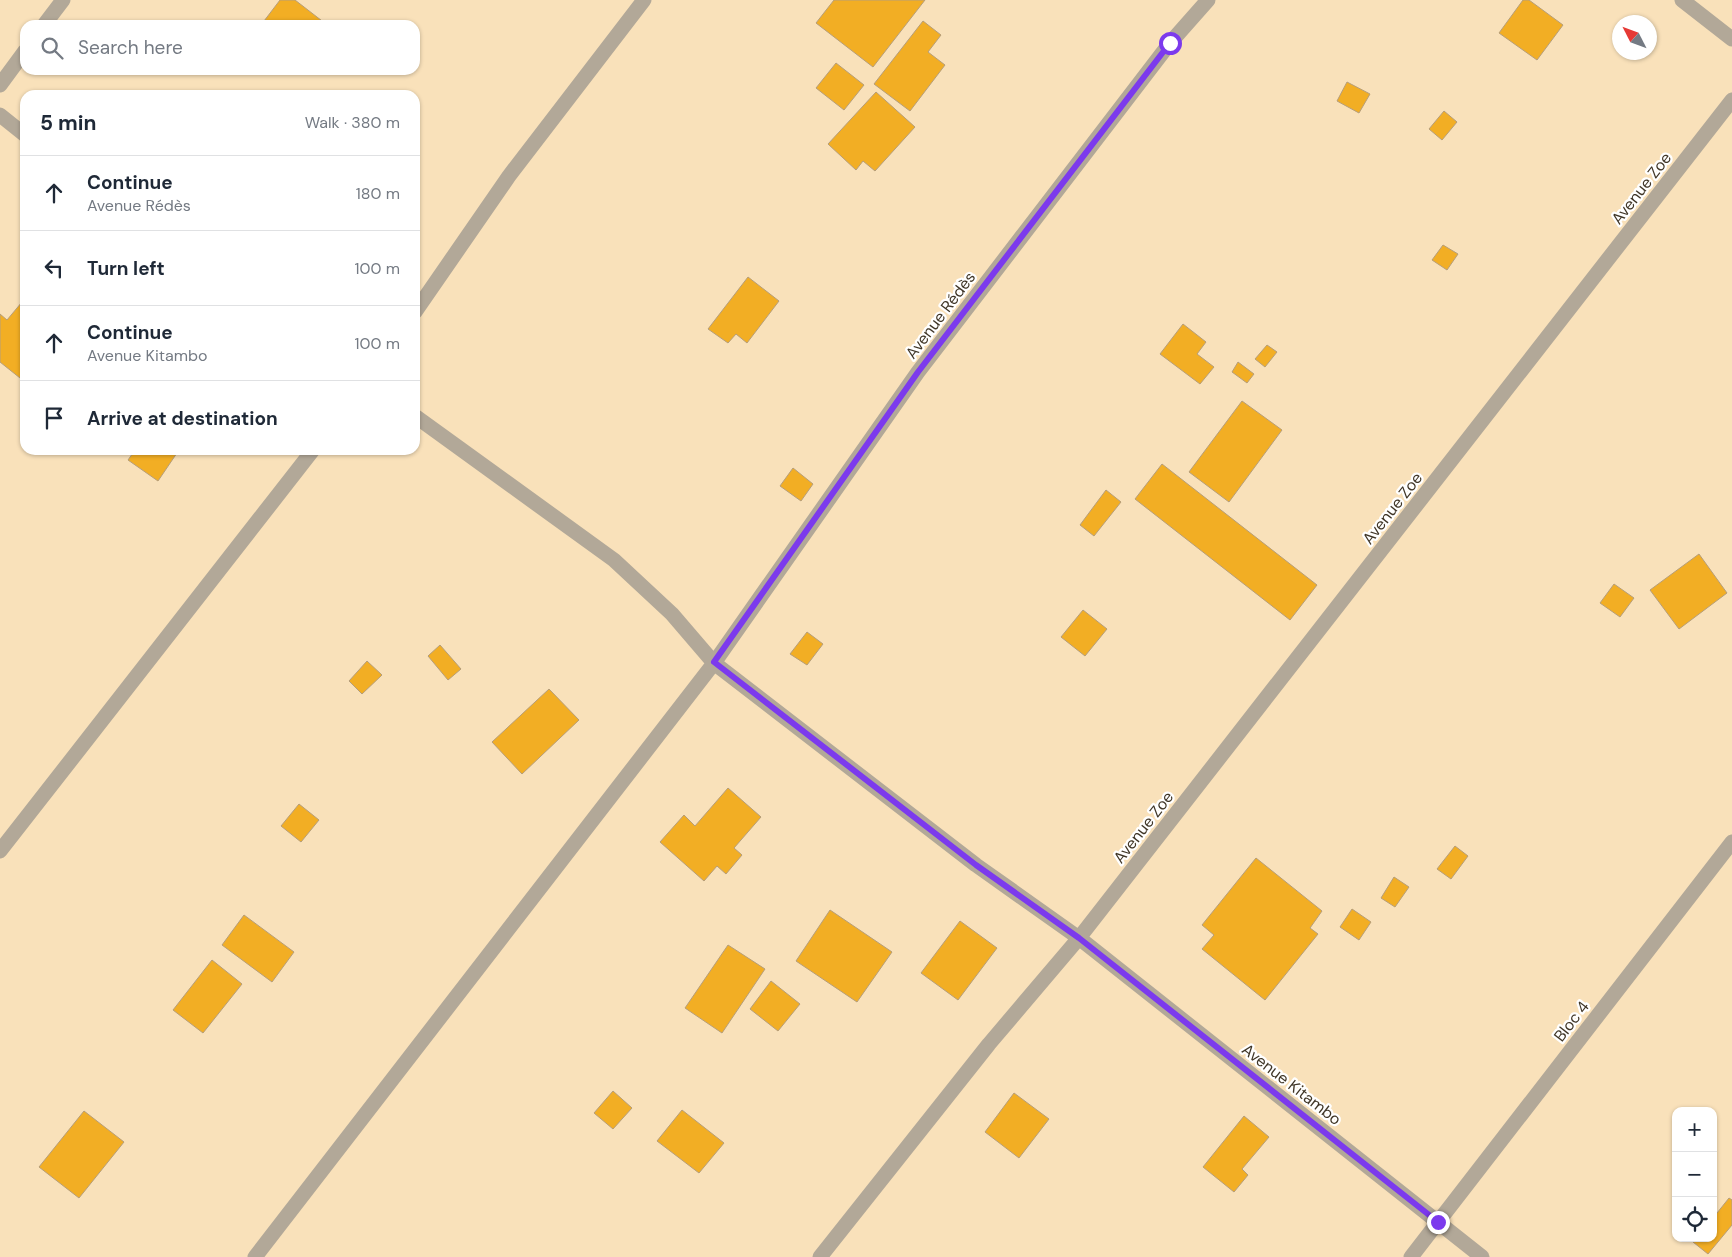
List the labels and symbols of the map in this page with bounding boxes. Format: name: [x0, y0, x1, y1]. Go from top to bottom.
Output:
north arrow: [1612, 15, 1657, 60]
route start: [1159, 32, 1182, 55]
street label: Avenue Zoe: [1607, 148, 1676, 229]
street label: Avenue Rédès: [901, 267, 980, 363]
street label: Avenue Zoe: [1358, 468, 1427, 549]
street label: Avenue Zoe: [1109, 787, 1178, 868]
street label: Bloc 4: [1549, 997, 1594, 1046]
street label: Avenue Kitambo: [1238, 1039, 1346, 1130]
route end: [1427, 1211, 1450, 1234]

